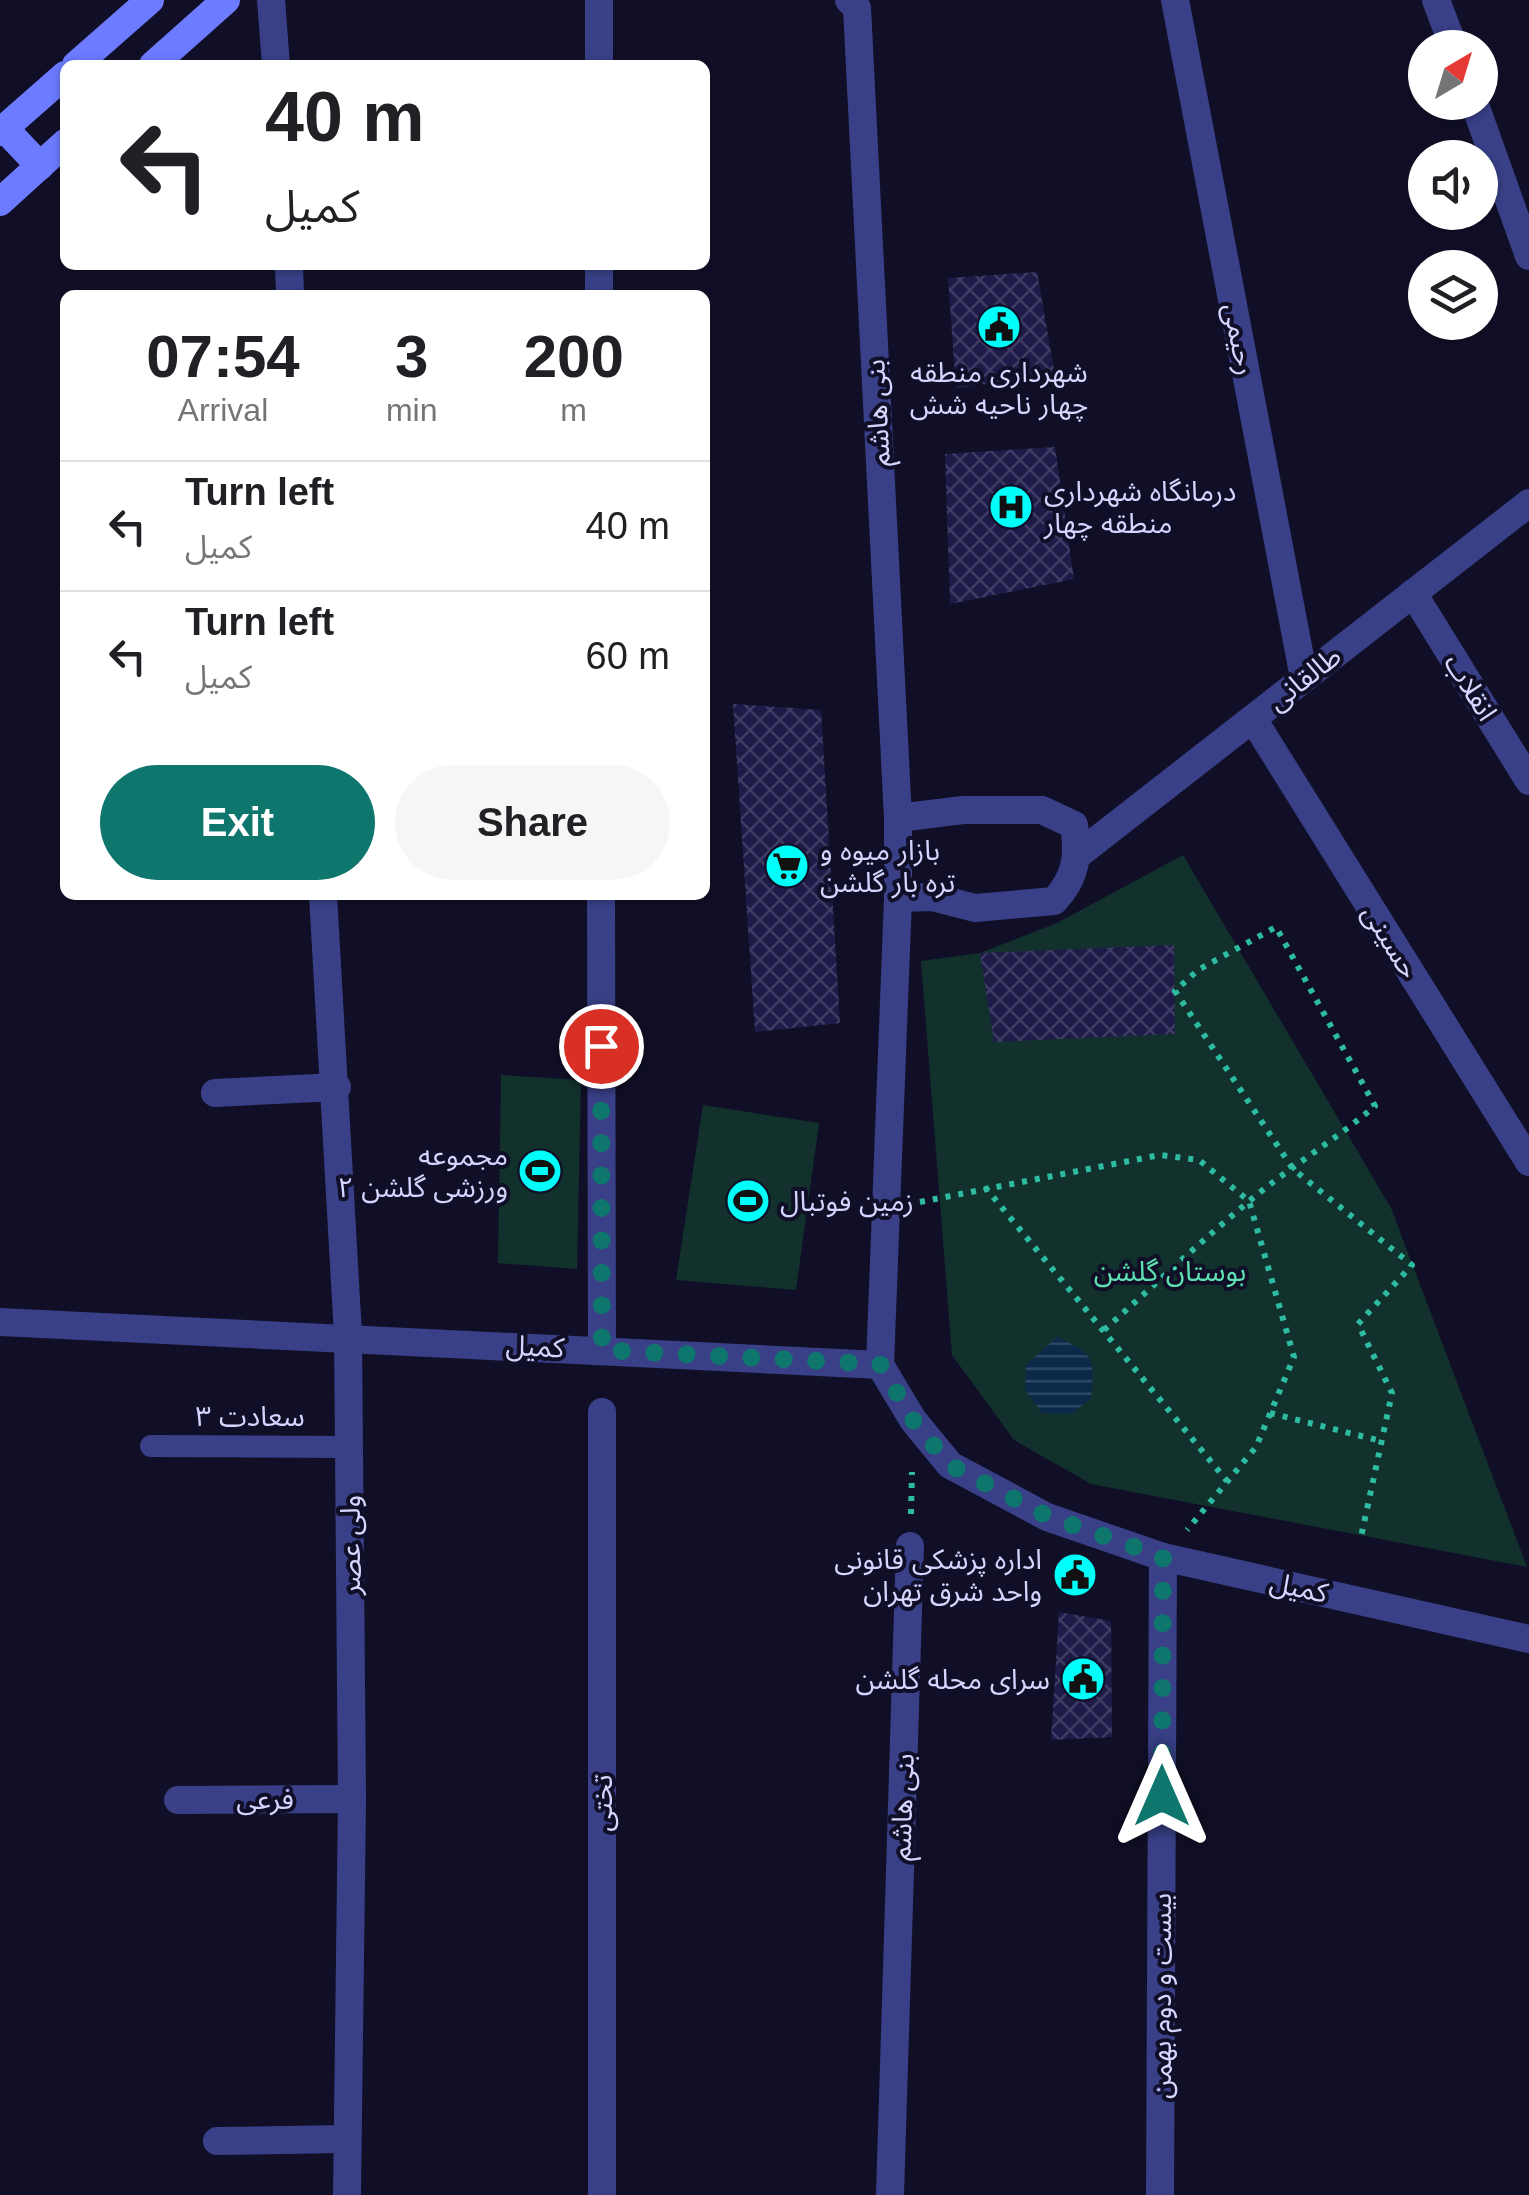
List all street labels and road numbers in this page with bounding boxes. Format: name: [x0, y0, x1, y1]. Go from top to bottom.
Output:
street label: رحیمی: [1216, 300, 1262, 378]
street label: بنی هاشم: [859, 358, 902, 467]
street label: طالقانی: [1261, 640, 1348, 717]
street label: انقلاب: [1438, 648, 1503, 726]
street label: حسینی: [1355, 899, 1425, 984]
street label: کمیل: [505, 1329, 566, 1365]
street label: سعادت ۳: [195, 1401, 305, 1432]
street label: ولی عصر: [335, 1495, 367, 1596]
street label: کمیل: [1267, 1566, 1331, 1610]
street label: بنی هاشم: [885, 1753, 926, 1861]
street label: تختی: [587, 1774, 619, 1832]
street label: فرعی: [236, 1784, 294, 1816]
street label: بیست و دوم بهمن: [1146, 1893, 1182, 2099]

